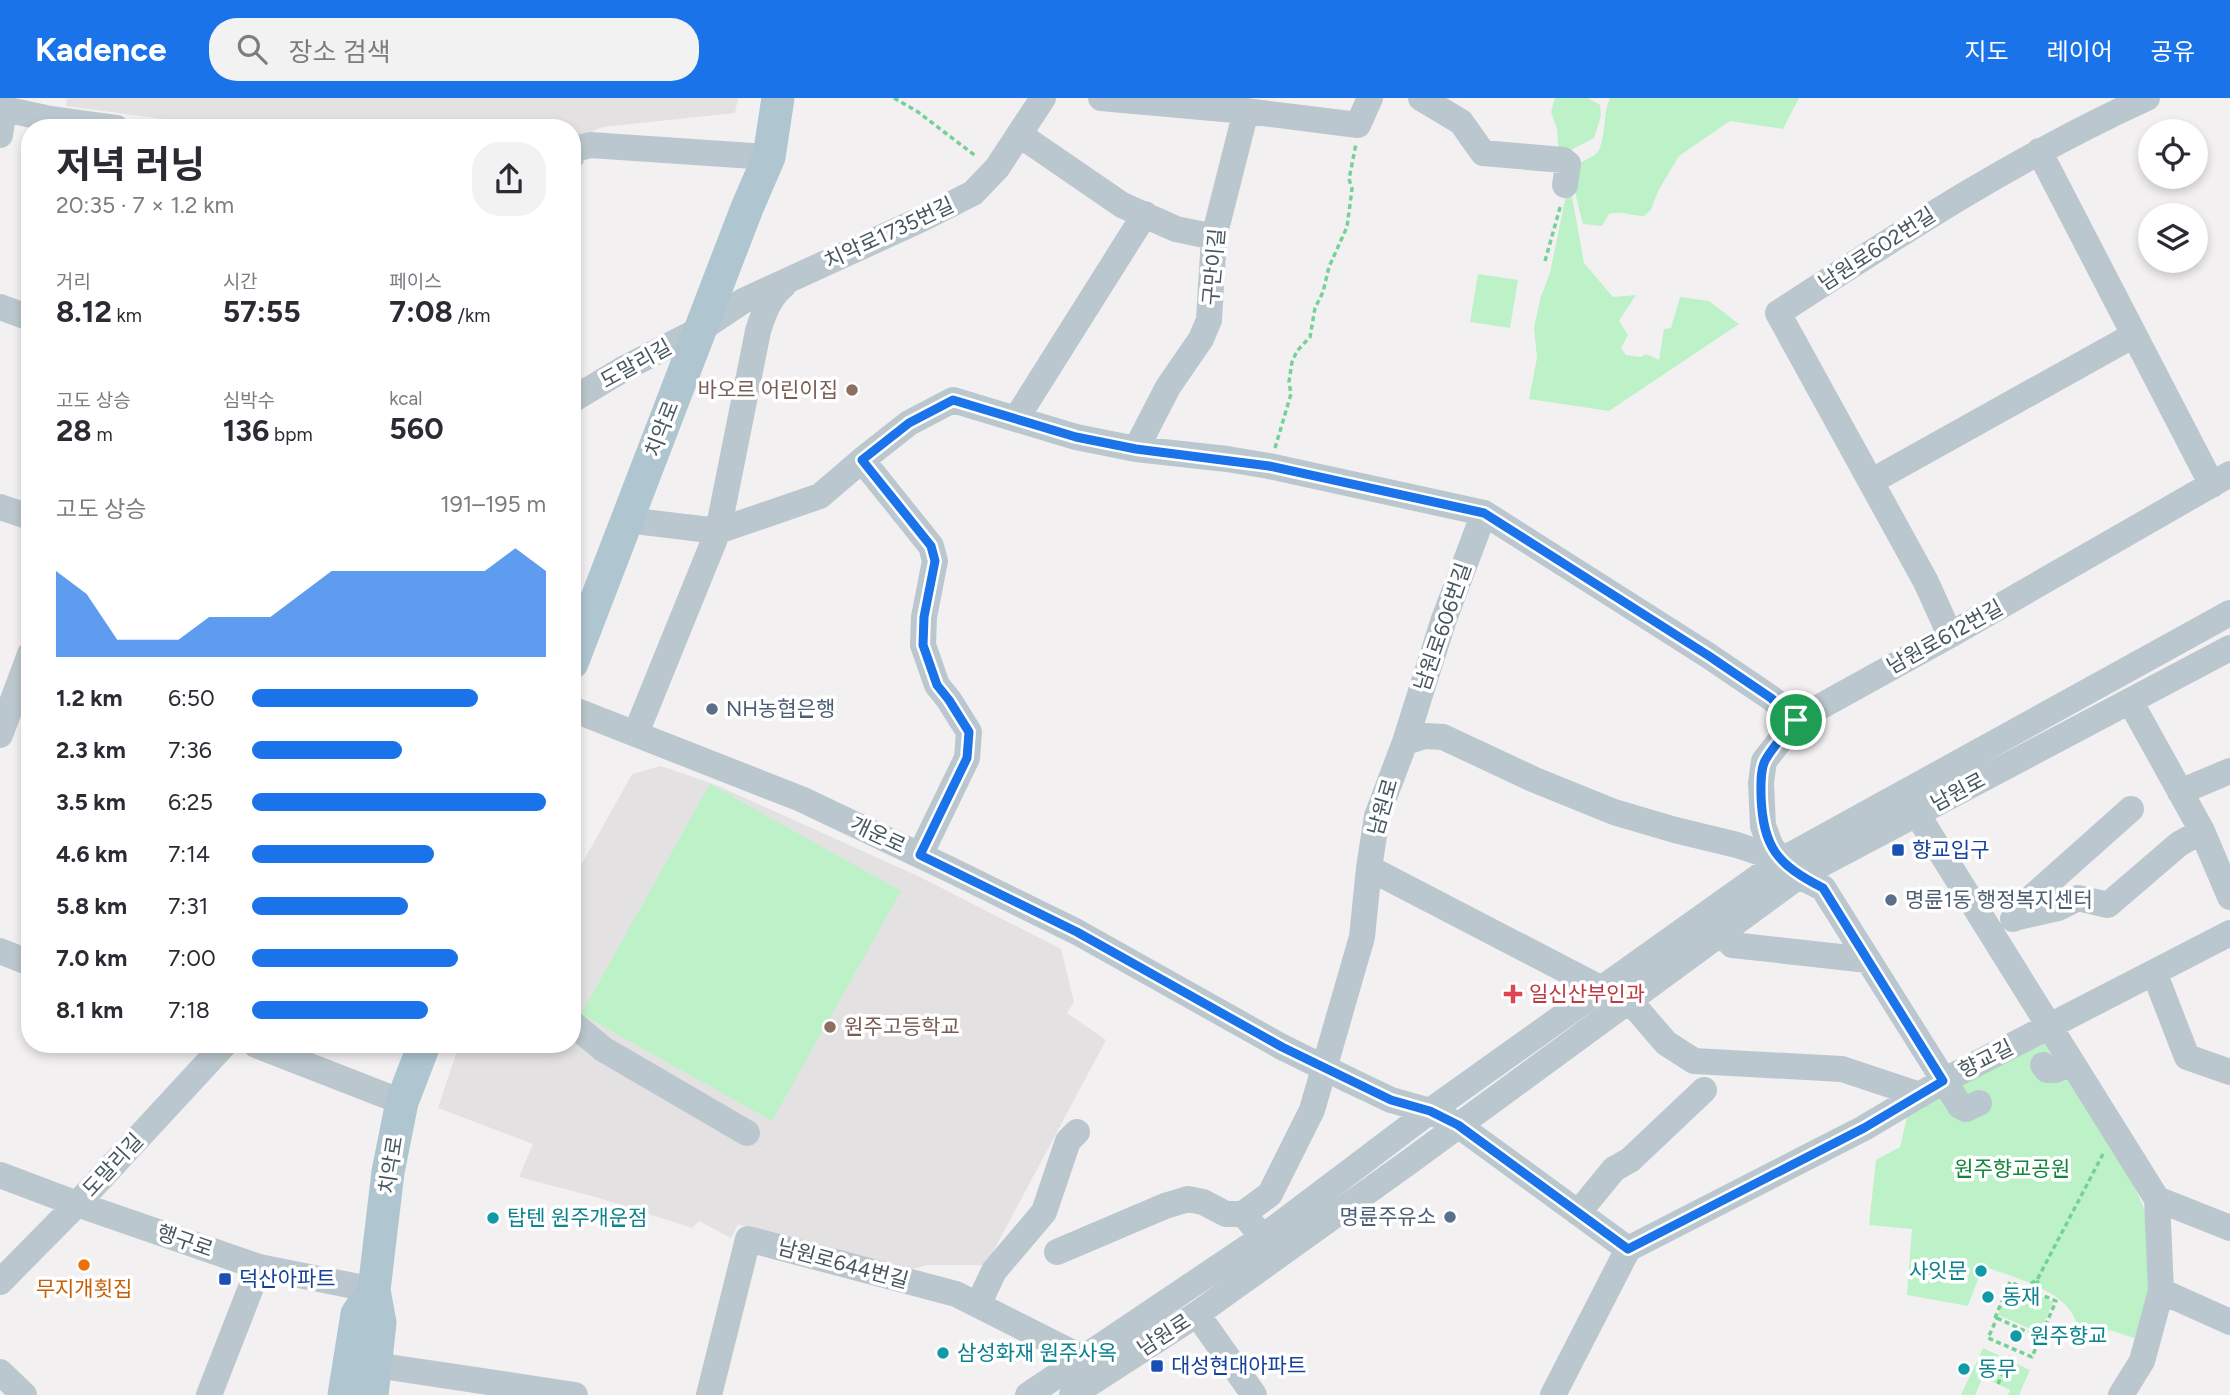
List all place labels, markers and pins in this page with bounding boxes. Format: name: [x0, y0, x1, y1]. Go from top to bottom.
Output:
place label: 바오르 어린이집: [698, 377, 838, 402]
marker: 바오르 어린이집: [844, 382, 860, 398]
pin: [1766, 690, 1826, 750]
place label: NH농협은행: [726, 696, 835, 721]
marker: NH농협은행: [704, 701, 720, 717]
place label: 향교입구: [1912, 837, 1989, 862]
marker: 향교입구: [1890, 842, 1906, 858]
place label: 명륜1동 행정복지센터: [1905, 887, 2093, 912]
marker: 명륜1동 행정복지센터: [1883, 892, 1899, 908]
place label: 일신산부인과: [1529, 981, 1645, 1006]
marker: 일신산부인과: [1503, 984, 1523, 1004]
place label: 원주고등학교: [844, 1014, 960, 1039]
marker: 원주고등학교: [822, 1019, 838, 1035]
place label: 명륜주유소: [1339, 1204, 1436, 1229]
place label: 탑텐 원주개운점: [507, 1205, 647, 1230]
marker: 명륜주유소: [1442, 1209, 1458, 1225]
marker: 탑텐 원주개운점: [485, 1210, 501, 1226]
marker: 무지개횟집: [76, 1257, 92, 1273]
place label: 사잇문: [1909, 1258, 1967, 1283]
marker: 사잇문: [1973, 1263, 1989, 1279]
place label: 덕산아파트: [239, 1266, 336, 1291]
marker: 덕산아파트: [217, 1271, 233, 1287]
place label: 무지개횟집: [36, 1276, 132, 1301]
place label: 동재: [2002, 1284, 2041, 1309]
marker: 동재: [1980, 1289, 1996, 1305]
place label: 원주향교: [2030, 1323, 2107, 1348]
marker: 원주향교: [2008, 1328, 2024, 1344]
place label: 삼성화재 원주사옥: [957, 1340, 1117, 1365]
marker: 삼성화재 원주사옥: [935, 1345, 951, 1361]
place label: 대성현대아파트: [1171, 1353, 1306, 1378]
place label: 동무: [1978, 1356, 2017, 1381]
marker: 대성현대아파트: [1149, 1358, 1165, 1374]
marker: 동무: [1956, 1361, 1972, 1377]

